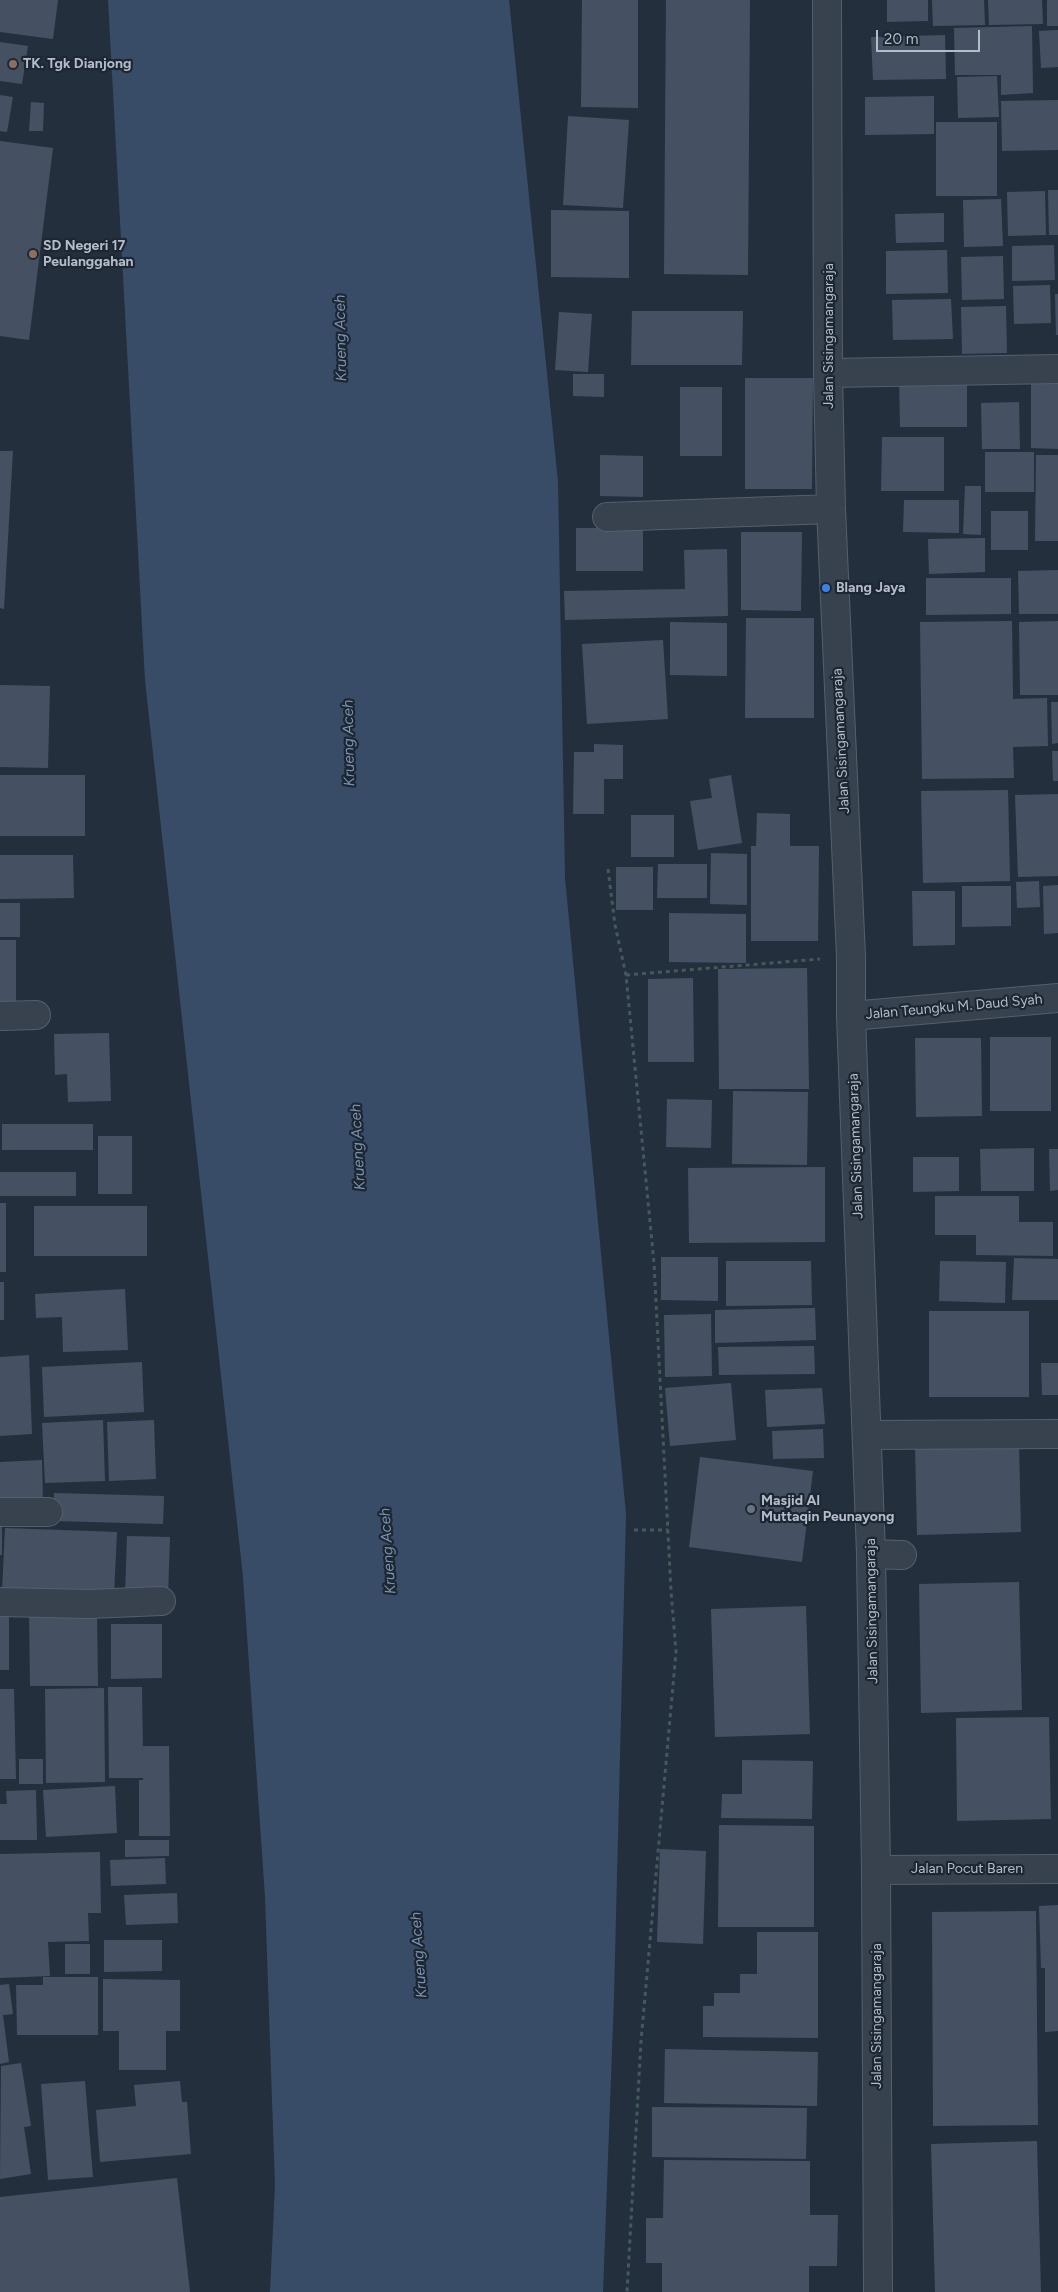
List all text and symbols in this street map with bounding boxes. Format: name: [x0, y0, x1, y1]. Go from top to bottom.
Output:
scale bar: [878, 20, 982, 52]
text: 20 m: [884, 30, 918, 48]
place label: TK. Tgk Dianjong: [23, 56, 131, 72]
marker: TK. Tgk Dianjong: [7, 58, 19, 70]
place label: SD Negeri 17 Peulanggahan: [43, 238, 134, 270]
marker: SD Negeri 17 Peulanggahan: [27, 248, 39, 260]
street label: Jalan Sisingamangaraja: [821, 263, 837, 409]
water label: Krueng Aceh: [331, 295, 351, 381]
place label: Blang Jaya: [836, 580, 905, 596]
marker: Blang Jaya: [820, 582, 832, 594]
street label: Jalan Sisingamangaraja: [829, 668, 853, 814]
water label: Krueng Aceh: [339, 700, 359, 786]
street label: Jalan Teungku M. Daud Syah: [865, 991, 1043, 1023]
street label: Jalan Sisingamangaraja: [845, 1073, 867, 1219]
water label: Krueng Aceh: [347, 1103, 369, 1191]
place label: Masjid Al Muttaqin Peunayong: [761, 1493, 894, 1525]
marker: Masjid Al Muttaqin Peunayong: [745, 1503, 757, 1515]
water label: Krueng Aceh: [376, 1507, 400, 1595]
street label: Jalan Sisingamangaraja: [862, 1538, 882, 1684]
street label: Jalan Pocut Baren: [911, 1861, 1023, 1877]
water label: Krueng Aceh: [407, 1911, 431, 1999]
street label: Jalan Sisingamangaraja: [869, 1943, 885, 2089]

